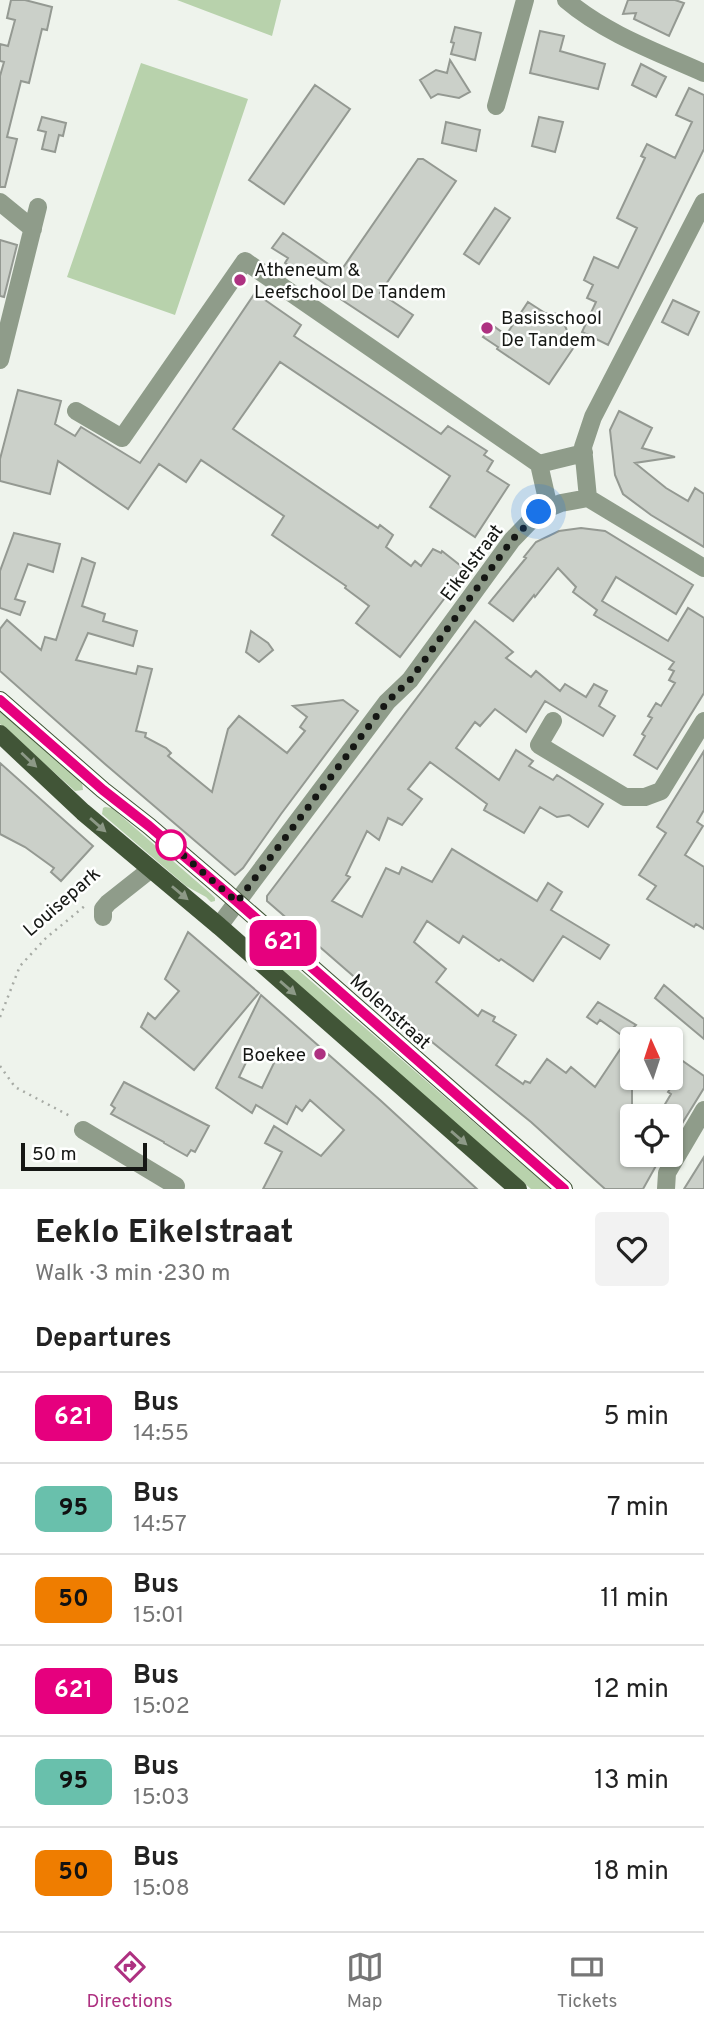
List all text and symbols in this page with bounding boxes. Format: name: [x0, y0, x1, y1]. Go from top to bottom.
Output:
place label: Atheneum & Leefschool De Tandem: [254, 259, 446, 305]
marker: Atheneum & Leefschool De Tandem: [232, 272, 248, 288]
place label: Basisschool De Tandem: [501, 307, 602, 353]
marker: Basisschool De Tandem: [479, 320, 495, 336]
your location: [521, 494, 556, 529]
street label: Eikelstraat: [436, 520, 509, 606]
one-way arrow: [20, 752, 37, 768]
one-way arrow: [89, 817, 107, 832]
unlabelled marker: [156, 830, 186, 860]
street label: Louisepark: [19, 862, 106, 943]
one-way arrow: [171, 885, 188, 900]
line badge: 621: [243, 920, 323, 966]
text: 621: [263, 928, 303, 958]
street label: Molenstraat: [344, 970, 435, 1055]
one-way arrow: [279, 980, 297, 996]
north arrow: [620, 1027, 682, 1090]
map controls: [620, 1027, 683, 1167]
place label: Boekee: [242, 1044, 306, 1068]
marker: Boekee: [312, 1046, 328, 1062]
button: locate: [620, 1104, 683, 1167]
one-way arrow: [450, 1130, 468, 1146]
scale bar: [21, 1140, 147, 1172]
text: 50 m: [32, 1143, 77, 1167]
button: heart: [595, 1212, 669, 1286]
text: Eeklo Eikelstraat: [35, 1213, 293, 1255]
text: Walk · 3 min · 230 m: [35, 1260, 231, 1289]
text: Departures: [35, 1323, 172, 1356]
text: Bus: [133, 1387, 179, 1420]
text: 5 min: [603, 1401, 669, 1434]
text: 621: [54, 1403, 93, 1433]
text: 14:55: [133, 1420, 189, 1449]
text: Bus: [133, 1478, 179, 1511]
text: 7 min: [607, 1492, 669, 1525]
text: 95: [59, 1494, 88, 1524]
text: 14:57: [133, 1511, 187, 1540]
text: Bus: [133, 1569, 179, 1602]
text: 11 min: [600, 1583, 669, 1616]
text: 50: [58, 1585, 89, 1615]
text: 15:01: [133, 1602, 184, 1631]
text: Bus: [133, 1660, 179, 1693]
text: 12 min: [594, 1674, 669, 1707]
text: 621: [54, 1676, 93, 1706]
text: 15:02: [133, 1693, 190, 1722]
text: Bus: [133, 1751, 179, 1784]
text: 13 min: [594, 1765, 669, 1798]
text: 95: [59, 1767, 88, 1797]
text: 15:03: [133, 1784, 190, 1813]
text: Bus: [133, 1842, 179, 1875]
text: 18 min: [594, 1856, 669, 1889]
text: 50: [58, 1858, 89, 1888]
text: 15:08: [133, 1875, 190, 1904]
tab: Directions: [86, 1948, 173, 2014]
tab: Map: [346, 1948, 384, 2014]
tab: Tickets: [557, 1948, 618, 2014]

